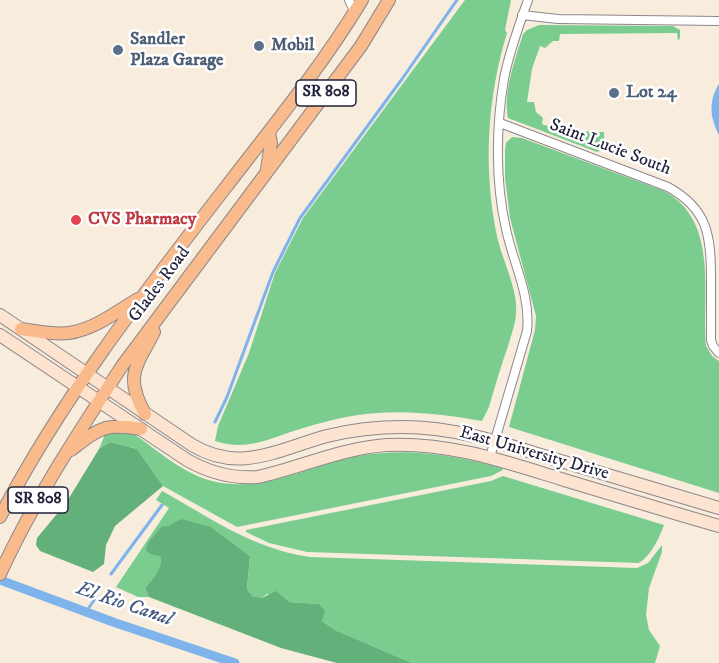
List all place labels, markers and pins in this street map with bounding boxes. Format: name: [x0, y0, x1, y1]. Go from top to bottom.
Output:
place label: Sandler Plaza Garage: [130, 29, 224, 72]
place label: Mobil: [271, 35, 314, 57]
marker: Mobil: [252, 39, 266, 53]
marker: Sandler Plaza Garage: [111, 43, 125, 57]
place label: Lot 24: [626, 82, 677, 104]
marker: Lot 24: [607, 86, 621, 100]
place label: CVS Pharmacy: [88, 209, 196, 231]
marker: CVS Pharmacy: [69, 213, 83, 227]

